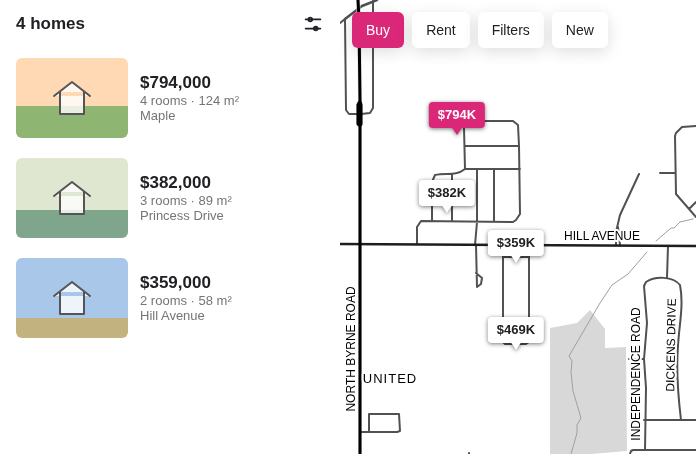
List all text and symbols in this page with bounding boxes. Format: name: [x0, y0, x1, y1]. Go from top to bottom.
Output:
chip: Buy: [352, 12, 404, 48]
chip: Rent: [412, 12, 470, 48]
chip: Filters: [478, 12, 544, 48]
chip: New: [552, 12, 608, 48]
icon: filters: [302, 13, 324, 35]
text: 4 homes: [16, 14, 85, 33]
text: $794,000: [140, 73, 211, 92]
icon: home: [48, 74, 96, 122]
text: 4 rooms · 124 m²: [140, 93, 239, 108]
pin: $794K: [429, 102, 485, 136]
text: $794K: [438, 107, 476, 122]
text: Maple: [140, 108, 175, 123]
text: $382,000: [140, 173, 211, 192]
icon: home: [48, 174, 96, 222]
pin: $382K: [419, 180, 475, 214]
text: $382K: [428, 185, 466, 200]
text: 3 rooms · 89 m²: [140, 193, 232, 208]
text: Princess Drive: [140, 208, 224, 223]
street label: HILL AVENUE: [564, 229, 640, 243]
pin: $359K: [488, 230, 544, 264]
text: $359K: [497, 235, 535, 250]
text: $359,000: [140, 273, 211, 292]
icon: home: [48, 274, 96, 322]
street label: NORTH BYRNE ROAD: [344, 286, 358, 412]
text: 2 rooms · 58 m²: [140, 293, 232, 308]
street label: DICKENS DRIVE: [663, 298, 679, 392]
street label: INDEPENDENCE ROAD: [629, 307, 643, 441]
text: Hill Avenue: [140, 308, 205, 323]
pin: $469K: [488, 317, 544, 351]
text: $469K: [497, 322, 535, 337]
district label: UNITED: [363, 371, 417, 386]

